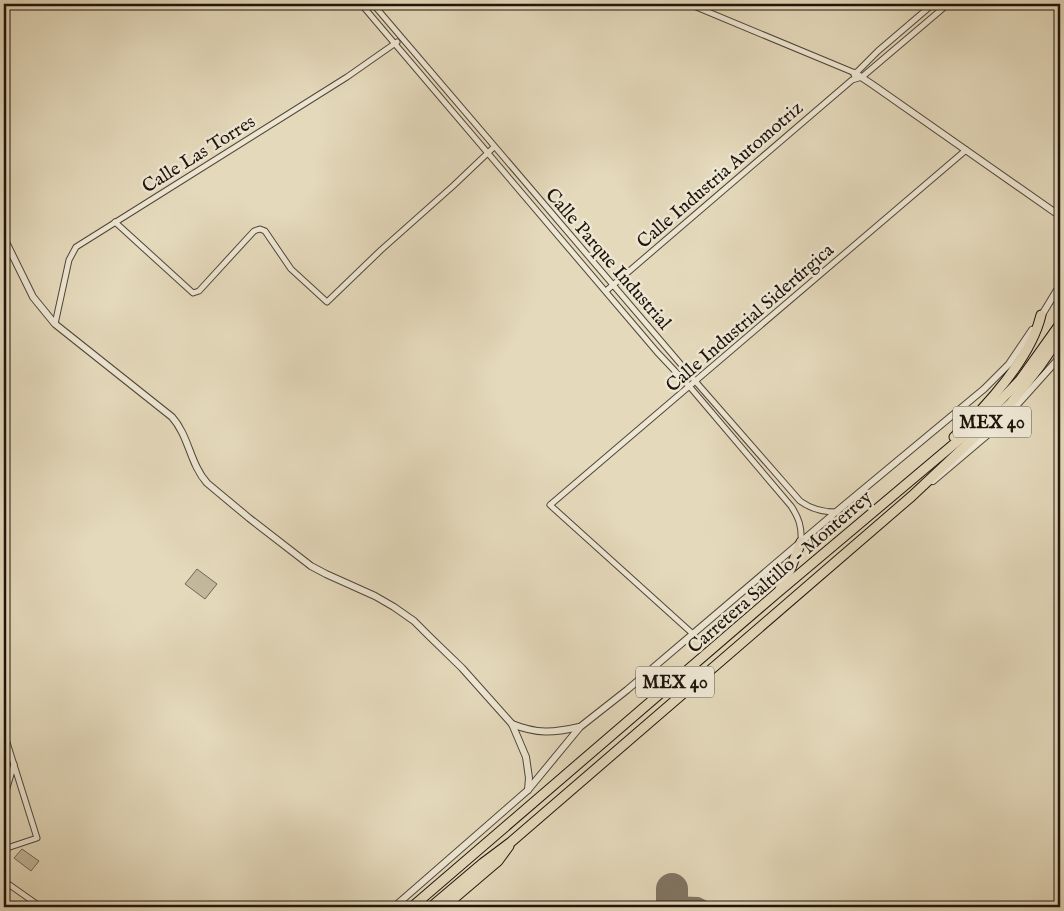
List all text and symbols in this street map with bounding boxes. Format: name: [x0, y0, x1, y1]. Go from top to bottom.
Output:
street label: Calle Industria Automotriz: [632, 97, 809, 254]
street label: Calle Las Torres: [138, 110, 260, 199]
street label: Calle Parque Industrial: [539, 183, 676, 336]
street label: Calle Industrial Siderúrgica: [661, 238, 840, 398]
road number: MEX 40: [953, 407, 1031, 438]
street label: Carretera Saltillo - Monterrey: [683, 485, 878, 659]
road number: MEX 40: [636, 666, 714, 698]

